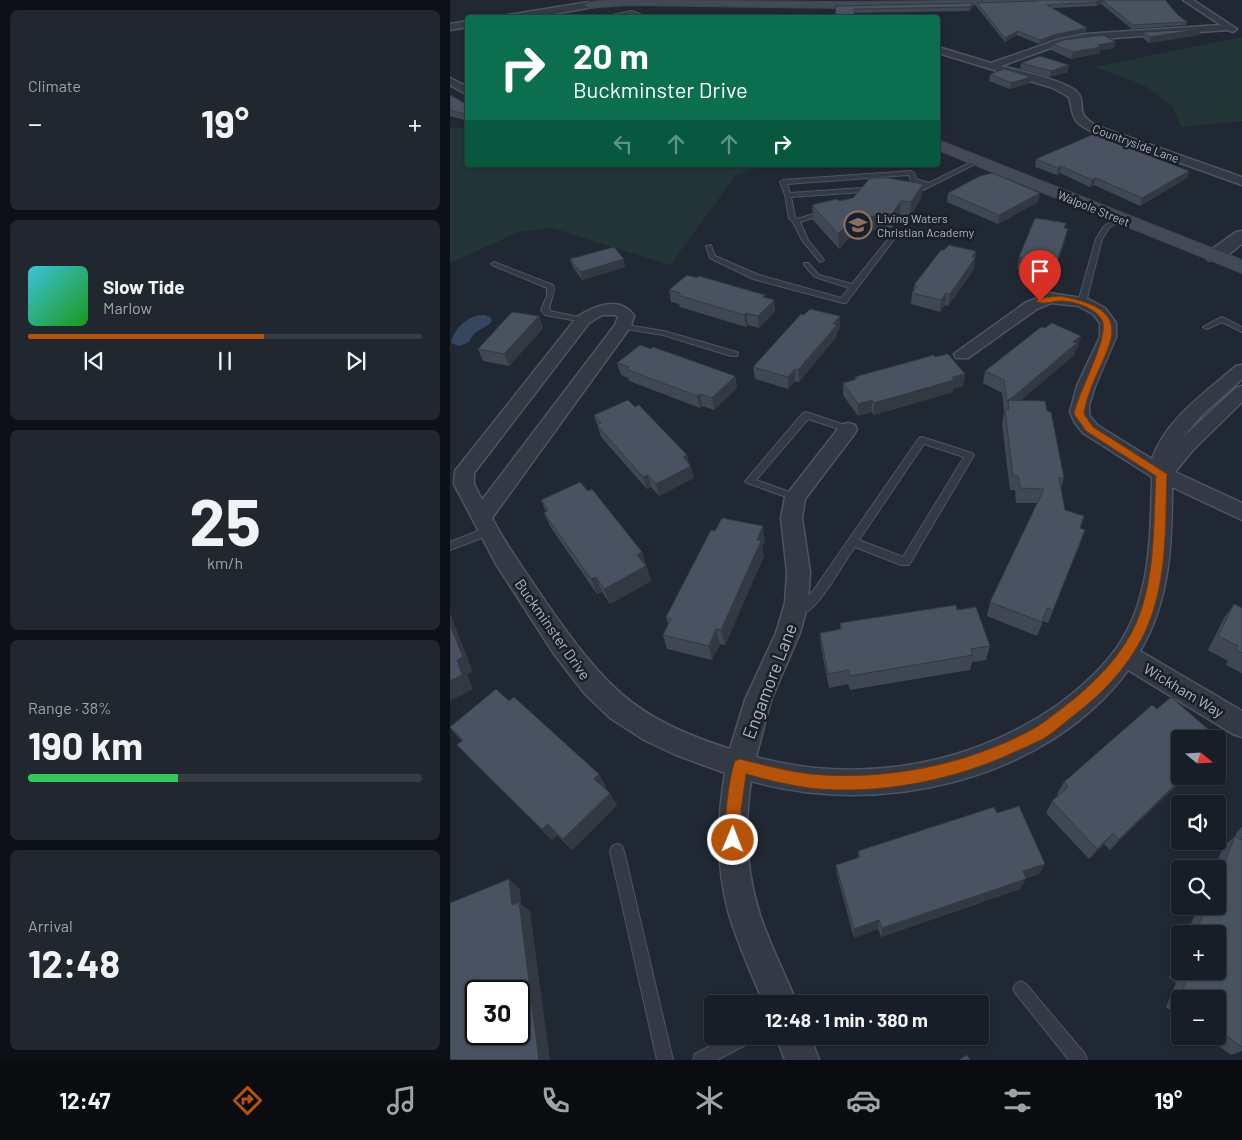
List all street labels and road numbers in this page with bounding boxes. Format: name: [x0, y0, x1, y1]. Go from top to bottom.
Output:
street label: Countryside Lane: [1091, 121, 1181, 165]
street label: Walpole Street: [1056, 187, 1132, 229]
street label: Buckminster Drive: [511, 575, 595, 683]
street label: Engamore Lane: [737, 620, 801, 742]
street label: Wickham Way: [1141, 659, 1227, 721]

